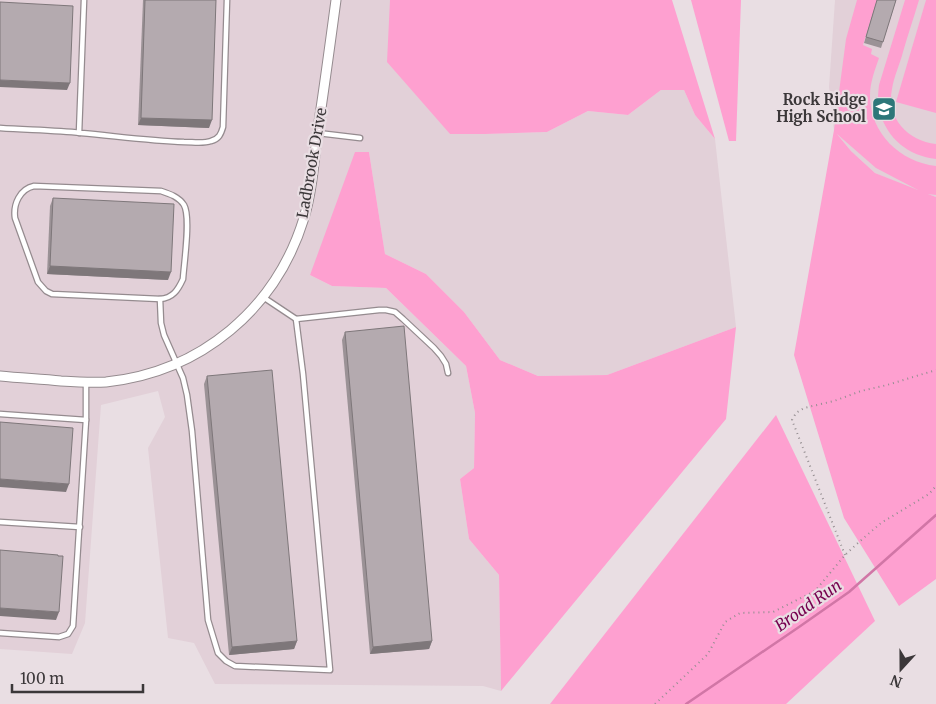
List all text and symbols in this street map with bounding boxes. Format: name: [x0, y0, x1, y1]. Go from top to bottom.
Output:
place label: Rock Ridge High School: [776, 90, 866, 126]
school or university icon: Rock Ridge High School: [871, 96, 897, 122]
street label: Ladbrook Drive: [292, 106, 331, 220]
water label: Broad Run: [771, 575, 845, 635]
north arrow: [876, 644, 926, 694]
scale bar: [12, 662, 144, 694]
text: 100 m: [20, 669, 64, 688]
text: N: [888, 671, 905, 692]

